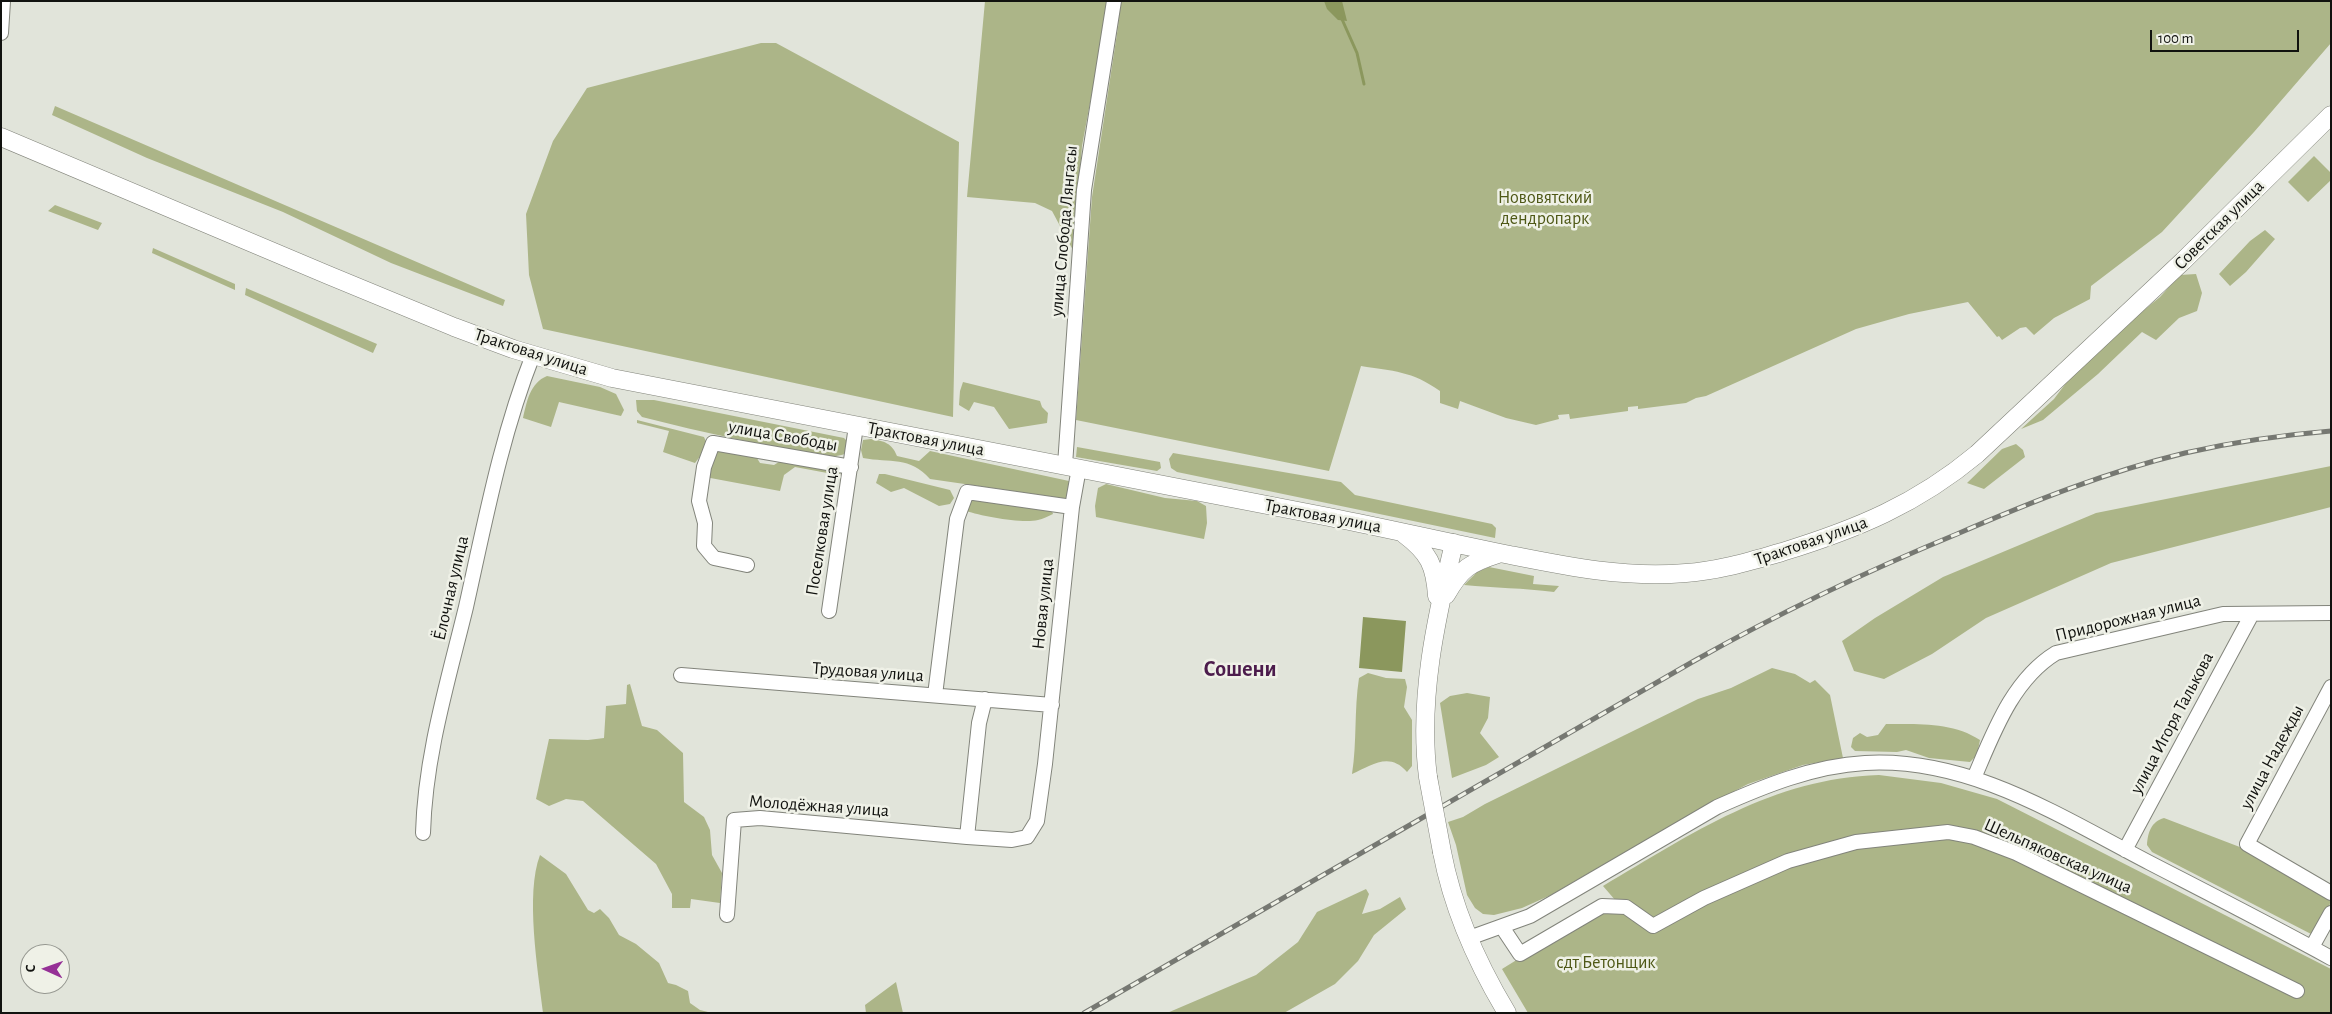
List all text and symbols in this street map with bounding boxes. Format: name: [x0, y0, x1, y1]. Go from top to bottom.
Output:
scale bar: [2152, 20, 2301, 52]
text: 100 m: [2158, 31, 2193, 46]
street label: улица Слобода Лянгасы: [1046, 145, 1082, 317]
street label: Советская улица: [2169, 175, 2269, 275]
park label: Нововятский дендропарк: [1498, 187, 1592, 230]
street label: Трактовая улица: [471, 323, 591, 381]
street label: улица Свободы: [727, 416, 839, 456]
street label: Трактовая улица: [866, 417, 986, 461]
street label: Поселковая улица: [801, 465, 843, 597]
street label: Трактовая улица: [1263, 494, 1383, 538]
street label: Трактовая улица: [1752, 512, 1870, 570]
street label: Ёлочная улица: [428, 534, 474, 642]
street label: Новая улица: [1027, 557, 1059, 651]
street label: Придорожная улица: [2053, 589, 2203, 647]
street label: улица Игоря Талькова: [2126, 648, 2218, 798]
district label: Сошени: [1203, 656, 1277, 682]
street label: Трудовая улица: [812, 657, 924, 687]
street label: улица Надежды: [2235, 701, 2309, 813]
street label: Молодёжная улица: [748, 790, 890, 822]
street label: Шельпяковская улица: [1981, 814, 2135, 898]
north arrow: [20, 944, 70, 994]
park label: сдт Бетонщик: [1556, 952, 1656, 974]
text: С: [24, 964, 38, 973]

